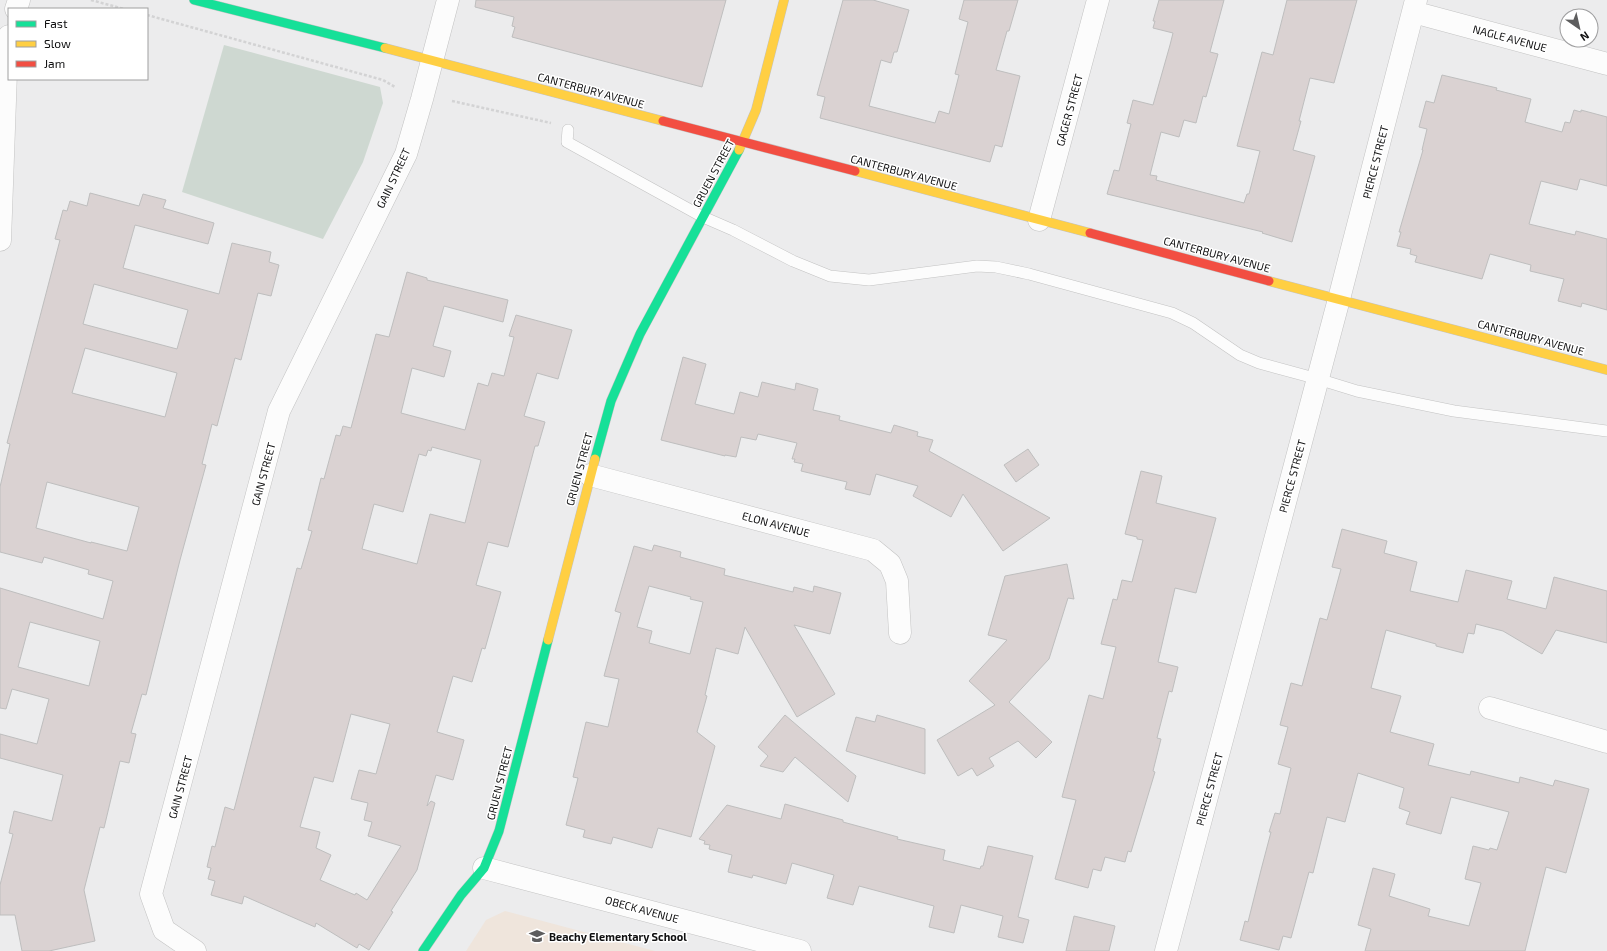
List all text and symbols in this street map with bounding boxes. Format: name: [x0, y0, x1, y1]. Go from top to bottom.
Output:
legend: [8, 8, 148, 80]
north arrow: [1559, 8, 1599, 48]
text: Fast: [44, 16, 68, 30]
street label: NAGLE AVENUE: [1472, 22, 1548, 54]
text: N: [1578, 29, 1592, 44]
text: Slow: [44, 36, 71, 50]
text: Jam: [44, 56, 65, 70]
street label: CANTERBURY AVENUE: [536, 70, 646, 110]
street label: GAGER STREET: [1053, 72, 1085, 147]
street label: PIERCE STREET: [1360, 123, 1391, 200]
street label: GRUEN STREET: [690, 136, 737, 209]
street label: GAIN STREET: [373, 145, 413, 210]
street label: CANTERBURY AVENUE: [849, 152, 959, 192]
street label: CANTERBURY AVENUE: [1162, 234, 1272, 274]
street label: CANTERBURY AVENUE: [1476, 317, 1586, 357]
street label: GRUEN STREET: [563, 430, 595, 507]
street label: PIERCE STREET: [1276, 437, 1308, 514]
street label: GAIN STREET: [248, 440, 278, 507]
street label: ELON AVENUE: [741, 509, 811, 539]
street label: GRUEN STREET: [484, 744, 515, 821]
street label: PIERCE STREET: [1193, 750, 1225, 827]
street label: GAIN STREET: [165, 753, 195, 820]
street label: OBECK AVENUE: [604, 893, 680, 925]
school or university icon: Beachy Elementary School: [528, 927, 546, 945]
place label: Beachy Elementary School: [549, 930, 687, 944]

